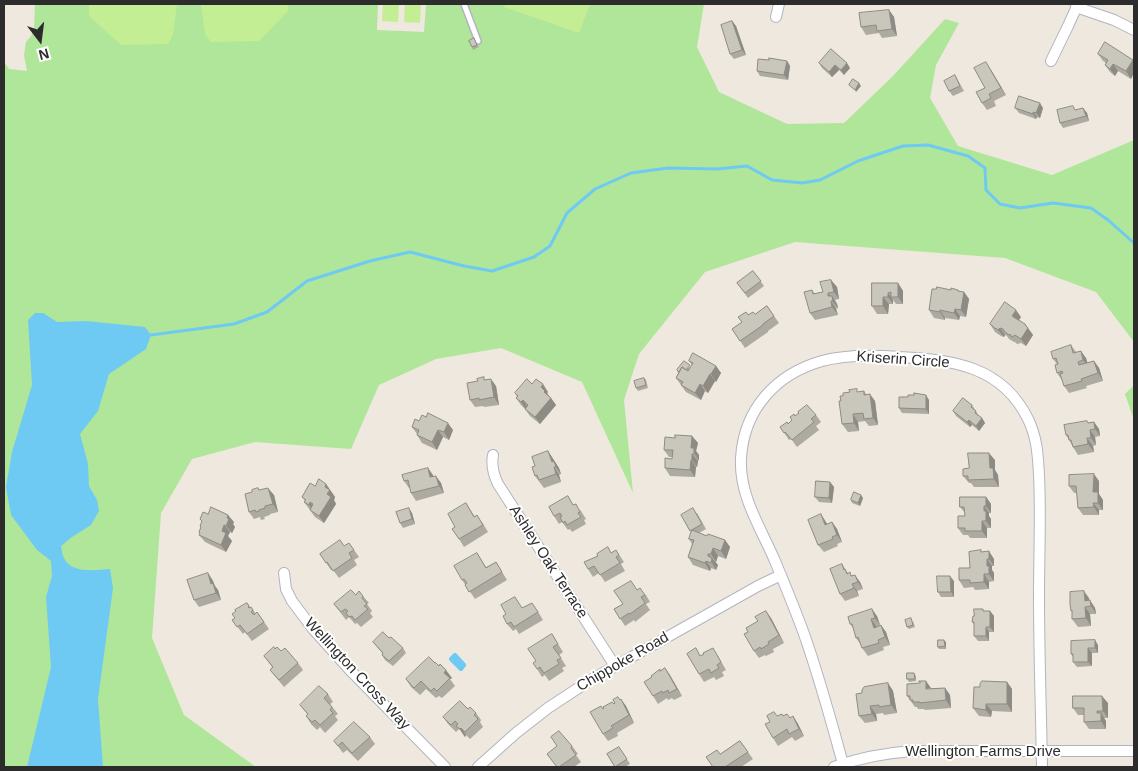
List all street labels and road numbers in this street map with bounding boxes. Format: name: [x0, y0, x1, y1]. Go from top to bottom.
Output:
street label: Kriserin Circle: [856, 348, 950, 372]
street label: Ashley Oak Terrace: [505, 502, 591, 622]
street label: Wellington Cross Way: [300, 614, 414, 734]
street label: Chippoke Road: [574, 628, 672, 696]
street label: Wellington Farms Drive: [905, 743, 1061, 761]

